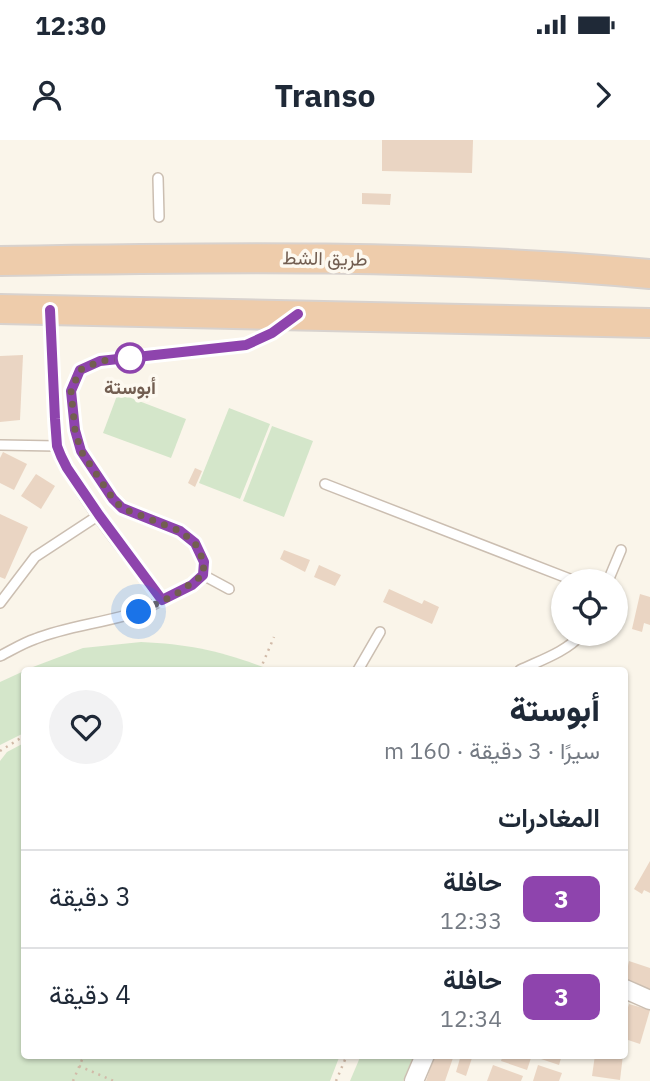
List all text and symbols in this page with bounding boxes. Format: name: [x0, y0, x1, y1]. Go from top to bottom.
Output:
text: 12:30: [35, 8, 106, 42]
text: Transo: [274, 74, 376, 116]
icon: person: [28, 76, 66, 114]
icon: forward: [584, 76, 622, 114]
street label: طريق الشط: [282, 245, 368, 271]
marker: أبوستة: [115, 343, 145, 373]
place label: أبوستة: [104, 375, 156, 400]
map controls: [551, 569, 628, 646]
button: locate: [551, 569, 628, 646]
your location: [121, 594, 156, 629]
text: أبوستة: [509, 687, 600, 730]
button: heart: [49, 690, 123, 764]
text: سيرًا · 3 دقيقة · 160 m: [384, 735, 600, 765]
text: المغادرات: [498, 800, 600, 834]
text: حافلة: [443, 864, 502, 898]
text: 3 دقيقة: [49, 879, 131, 913]
text: 3: [554, 883, 569, 915]
text: 12:33: [440, 905, 502, 935]
text: حافلة: [443, 962, 502, 996]
text: 4 دقيقة: [49, 977, 131, 1011]
text: 3: [554, 981, 569, 1013]
text: 12:34: [440, 1003, 502, 1033]

